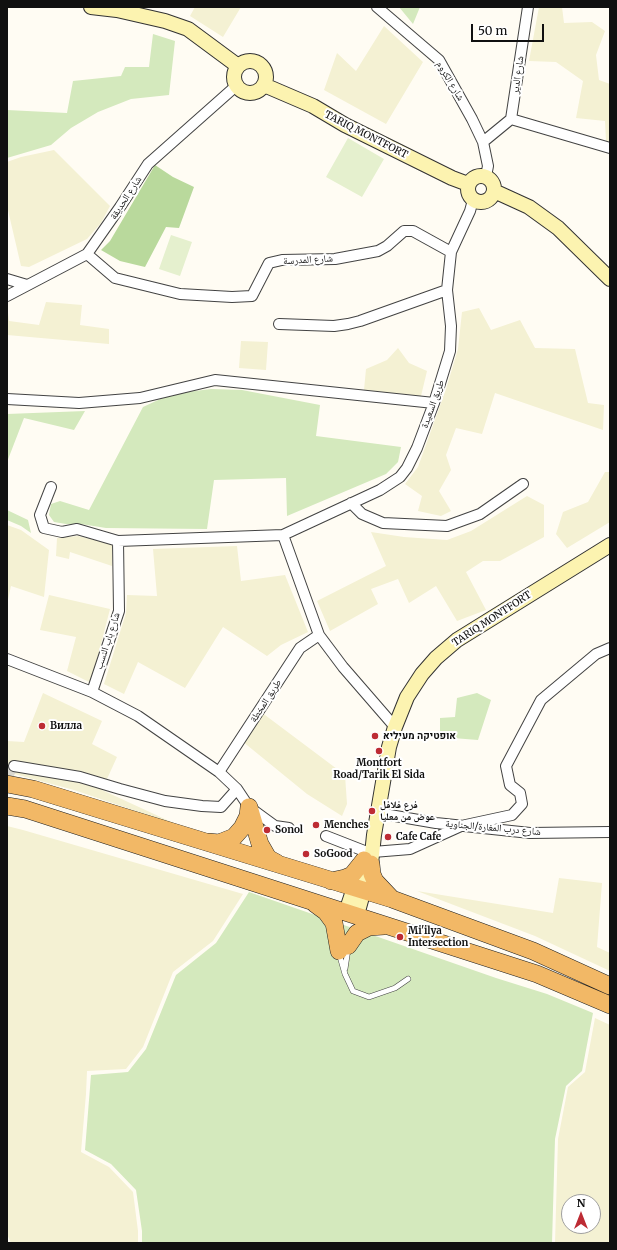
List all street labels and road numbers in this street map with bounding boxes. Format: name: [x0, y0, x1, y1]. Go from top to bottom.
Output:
street label: شارع الدير: [509, 55, 527, 95]
street label: شارع الكروم: [434, 59, 466, 103]
street label: TARIQ MONTFORT: [322, 109, 410, 161]
street label: شارع الحديقة: [108, 174, 144, 222]
street label: شارع المدرسة: [283, 253, 333, 267]
street label: طريق السعيدة: [419, 378, 447, 430]
street label: TARIQ MONTFORT: [450, 589, 534, 649]
street label: شارع باب النسب: [93, 611, 123, 671]
street label: طريق المخطة: [248, 677, 284, 725]
street label: شارع درب المغارة/الجناوية: [445, 818, 541, 838]

